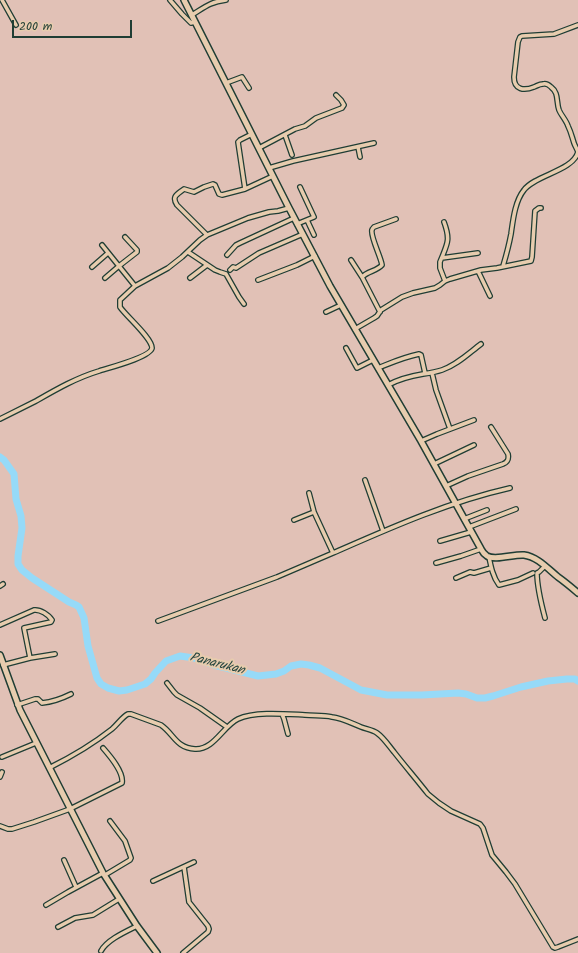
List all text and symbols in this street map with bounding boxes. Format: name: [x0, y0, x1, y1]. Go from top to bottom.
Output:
scale bar: [14, 12, 134, 38]
text: 200 m: [19, 17, 52, 36]
water label: Panarukan: [188, 651, 246, 679]

